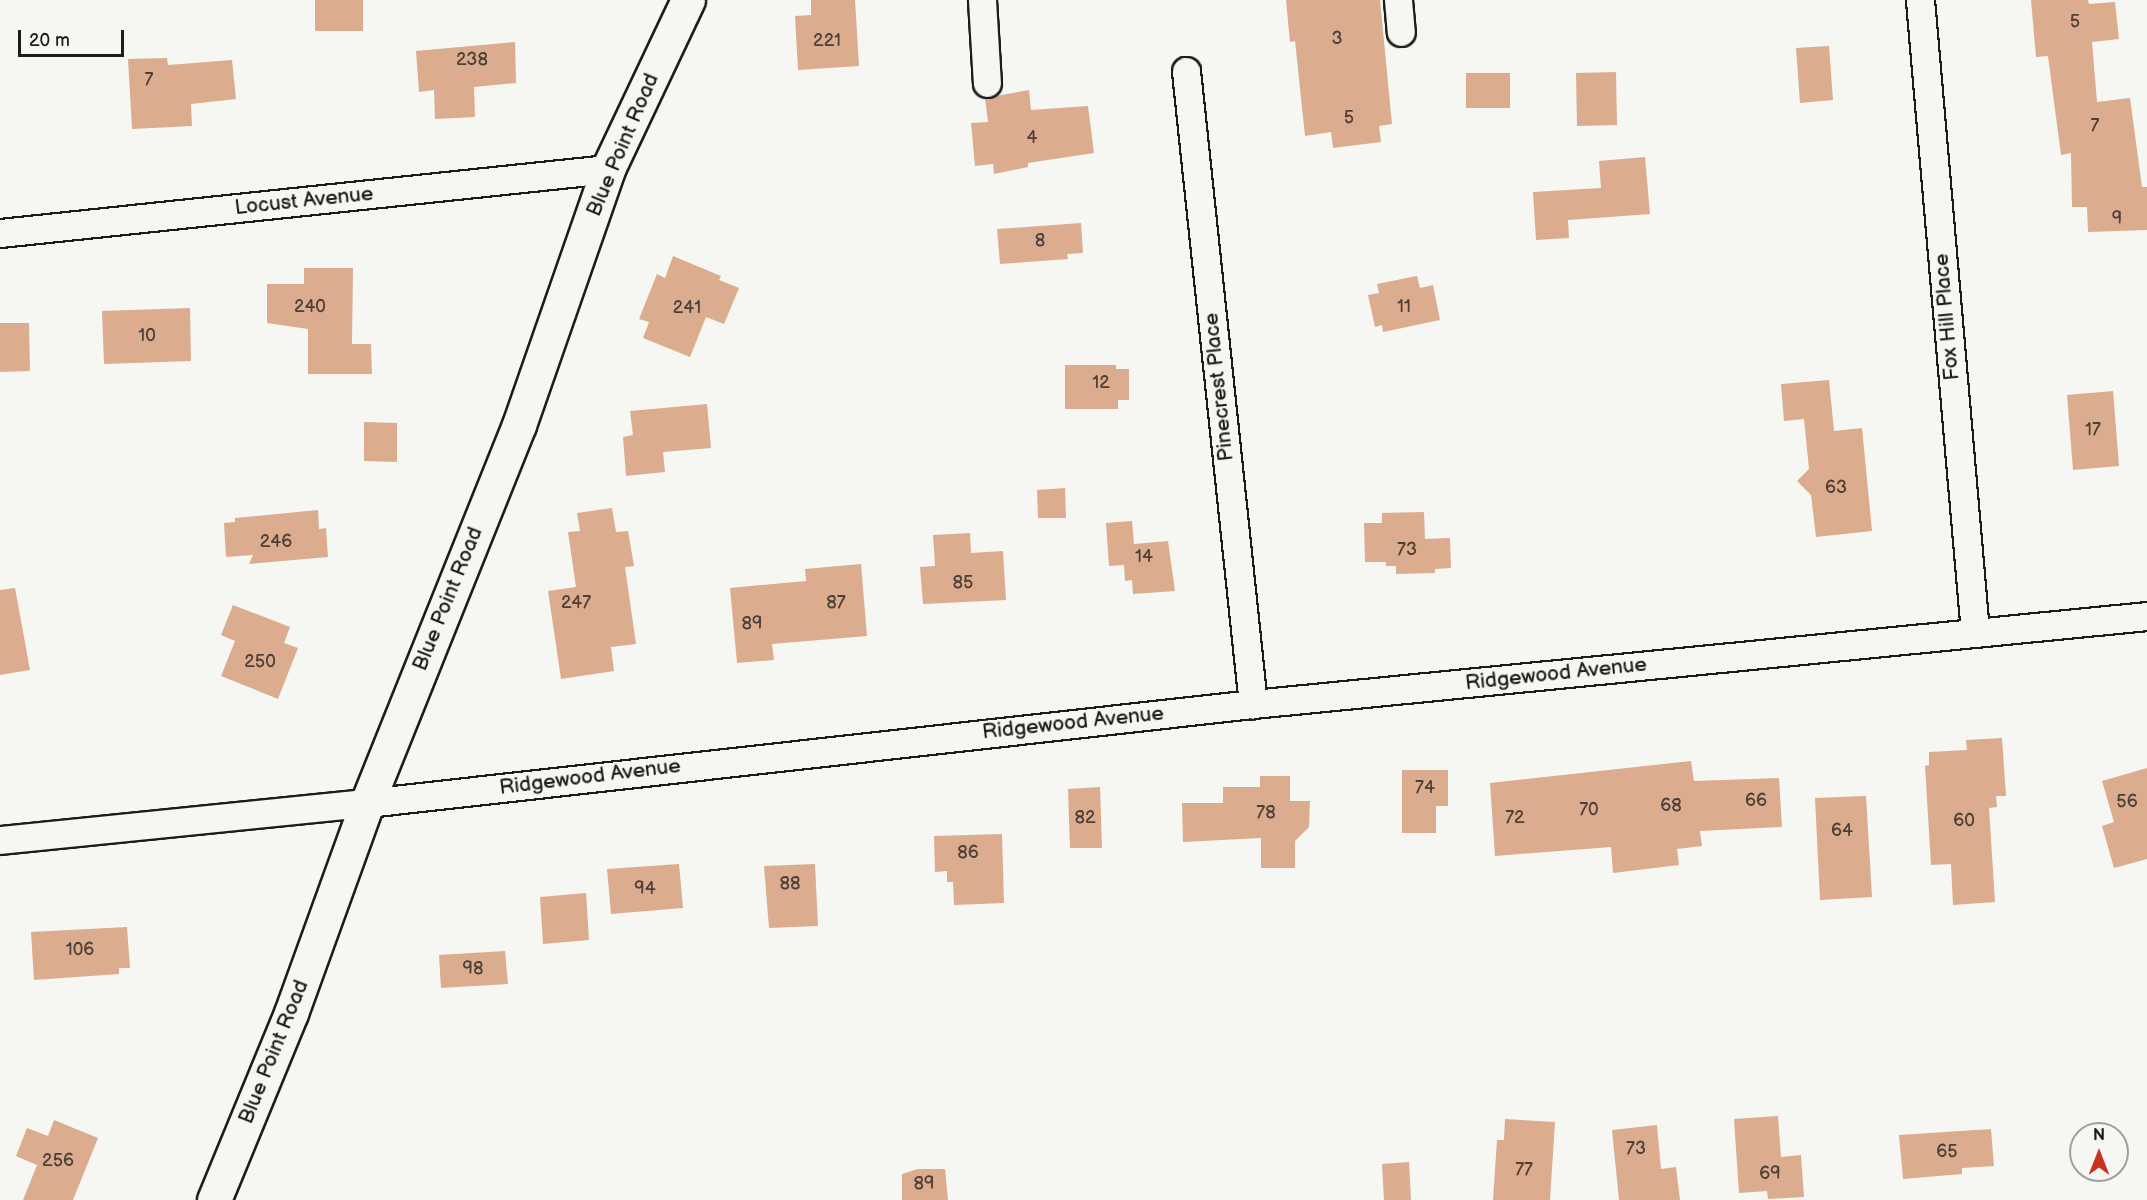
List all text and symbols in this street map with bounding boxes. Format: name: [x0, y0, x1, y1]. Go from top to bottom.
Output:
house number: 5: [2070, 11, 2080, 33]
scale bar: [21, 18, 128, 56]
house number: 3: [1331, 28, 1343, 50]
text: 20 m: [29, 30, 70, 51]
house number: 221: [813, 30, 841, 52]
house number: 238: [456, 49, 488, 71]
house number: 7: [145, 69, 153, 91]
street label: Blue Point Road: [582, 70, 664, 220]
house number: 5: [1344, 107, 1354, 129]
house number: 7: [2091, 115, 2099, 137]
house number: 4: [1027, 127, 1037, 149]
street label: Locust Avenue: [233, 181, 375, 221]
house number: 9: [2112, 208, 2122, 230]
house number: 8: [1035, 230, 1045, 252]
street label: Fox Hill Place: [1929, 253, 1965, 381]
house number: 240: [294, 296, 326, 318]
house number: 11: [1397, 296, 1411, 318]
house number: 241: [673, 297, 701, 319]
street label: Pinecrest Place: [1199, 312, 1239, 462]
house number: 10: [138, 325, 156, 347]
house number: 12: [1092, 372, 1110, 394]
house number: 17: [2085, 419, 2101, 441]
house number: 63: [1825, 477, 1847, 499]
street label: Blue Point Road: [408, 523, 488, 675]
house number: 246: [260, 531, 292, 553]
house number: 73: [1397, 539, 1417, 561]
house number: 14: [1135, 546, 1153, 568]
house number: 85: [953, 572, 973, 594]
house number: 247: [561, 592, 591, 614]
house number: 87: [826, 592, 846, 614]
house number: 89: [742, 613, 762, 635]
house number: 250: [244, 651, 276, 673]
street label: Ridgewood Avenue: [1464, 652, 1648, 696]
street label: Ridgewood Avenue: [981, 701, 1165, 745]
street label: Ridgewood Avenue: [498, 753, 682, 801]
house number: 74: [1415, 777, 1435, 799]
house number: 66: [1745, 790, 1767, 812]
house number: 56: [2116, 791, 2138, 813]
house number: 68: [1660, 795, 1682, 817]
house number: 70: [1579, 799, 1599, 821]
house number: 78: [1256, 802, 1276, 824]
house number: 82: [1074, 807, 1096, 829]
house number: 72: [1505, 807, 1525, 829]
house number: 60: [1953, 810, 1975, 832]
house number: 64: [1831, 820, 1853, 842]
house number: 86: [957, 842, 979, 864]
house number: 88: [780, 873, 800, 895]
house number: 94: [634, 878, 656, 900]
house number: 106: [66, 939, 94, 961]
house number: 98: [463, 958, 483, 980]
street label: Blue Point Road: [234, 976, 314, 1128]
north arrow: [2069, 1122, 2129, 1182]
text: N: [2093, 1126, 2105, 1145]
house number: 73: [1626, 1138, 1646, 1160]
house number: 65: [1936, 1141, 1958, 1163]
house number: 256: [42, 1150, 74, 1172]
house number: 77: [1515, 1159, 1533, 1181]
house number: 69: [1759, 1163, 1781, 1185]
house number: 89: [914, 1173, 934, 1195]

